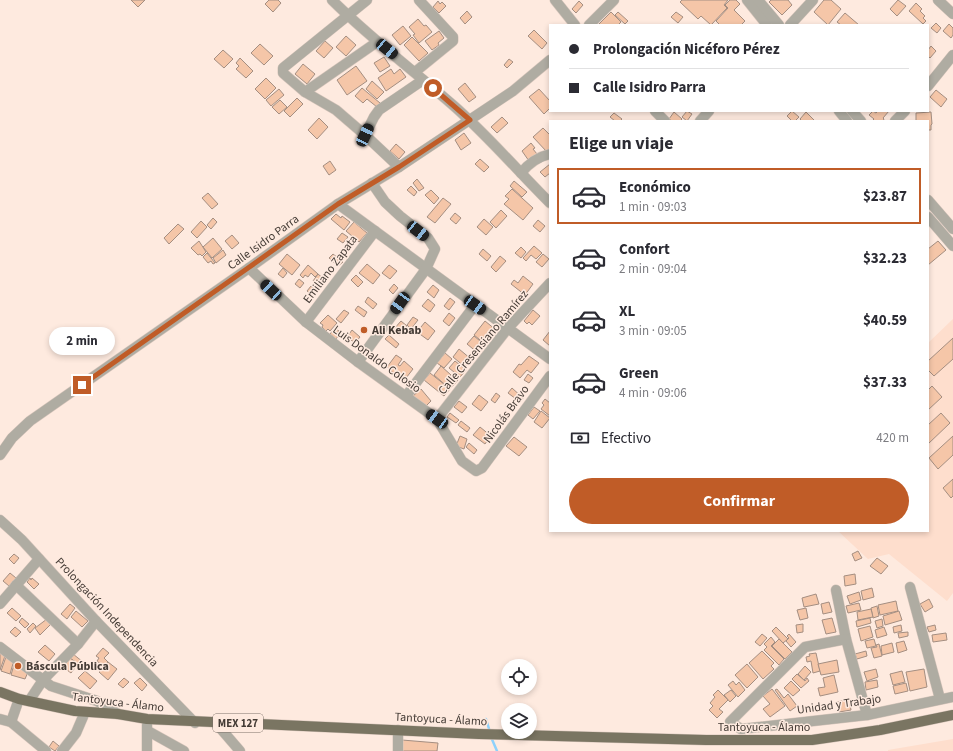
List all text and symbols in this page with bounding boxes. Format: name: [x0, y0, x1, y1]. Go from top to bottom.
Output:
car: [374, 37, 400, 61]
text: Prolongación Nicéforo Pérez: [593, 39, 780, 60]
text: Calle Isidro Parra: [593, 77, 706, 98]
route start: [424, 79, 442, 97]
car: [354, 122, 376, 148]
text: Elige un viaje: [569, 131, 674, 156]
text: Económico: [619, 177, 691, 198]
icon: car: [571, 178, 607, 214]
text: $23.87: [863, 186, 907, 207]
text: 1 min · 09:03: [619, 198, 687, 216]
street label: Calle Isidro Parra: [224, 211, 302, 274]
car: [405, 219, 431, 243]
street label: Emiliano Zapata: [299, 232, 362, 307]
text: Confort: [619, 239, 670, 260]
icon: car: [571, 240, 607, 276]
text: $32.23: [863, 248, 907, 269]
text: 2 min · 09:04: [619, 260, 687, 278]
car: [258, 277, 284, 303]
street label: Calle Cresensiano Ramírez: [434, 286, 532, 398]
car: [388, 290, 412, 316]
car: [462, 293, 488, 317]
text: XL: [619, 301, 635, 322]
icon: car: [571, 302, 607, 338]
text: $40.59: [863, 310, 907, 331]
street label: Luis Donaldo Colosio: [329, 322, 424, 397]
place label: Ali Kebab: [371, 322, 421, 339]
text: 3 min · 09:05: [619, 322, 687, 340]
marker: Ali Kebab: [359, 325, 369, 335]
callout: 2 min: [49, 327, 115, 355]
text: 2 min: [66, 332, 98, 350]
text: Green: [619, 363, 659, 384]
icon: car: [571, 364, 607, 400]
text: $37.33: [863, 372, 907, 393]
route end: [73, 376, 91, 394]
street label: Nicolás Bravo: [480, 382, 533, 447]
text: 4 min · 09:06: [619, 384, 687, 402]
car: [424, 407, 450, 431]
icon: cash: [569, 427, 591, 449]
text: Efectivo: [601, 428, 651, 449]
text: 420 m: [876, 429, 909, 447]
button: Confirmar: [569, 478, 909, 524]
street label: Prolongación Independencia: [51, 554, 162, 671]
place label: Báscula Pública: [26, 658, 109, 675]
map controls: [501, 659, 537, 739]
button: locate: [501, 659, 537, 695]
marker: Báscula Pública: [13, 661, 23, 671]
street label: Tantoyuca - Álamo: [71, 688, 165, 717]
street label: Unidad y Trabajo: [796, 690, 882, 719]
button: layers: [501, 703, 537, 739]
street label: Tantoyuca - Álamo: [394, 709, 488, 730]
road number: MEX 127: [213, 714, 263, 732]
street label: Tantoyuca - Álamo: [718, 719, 810, 736]

